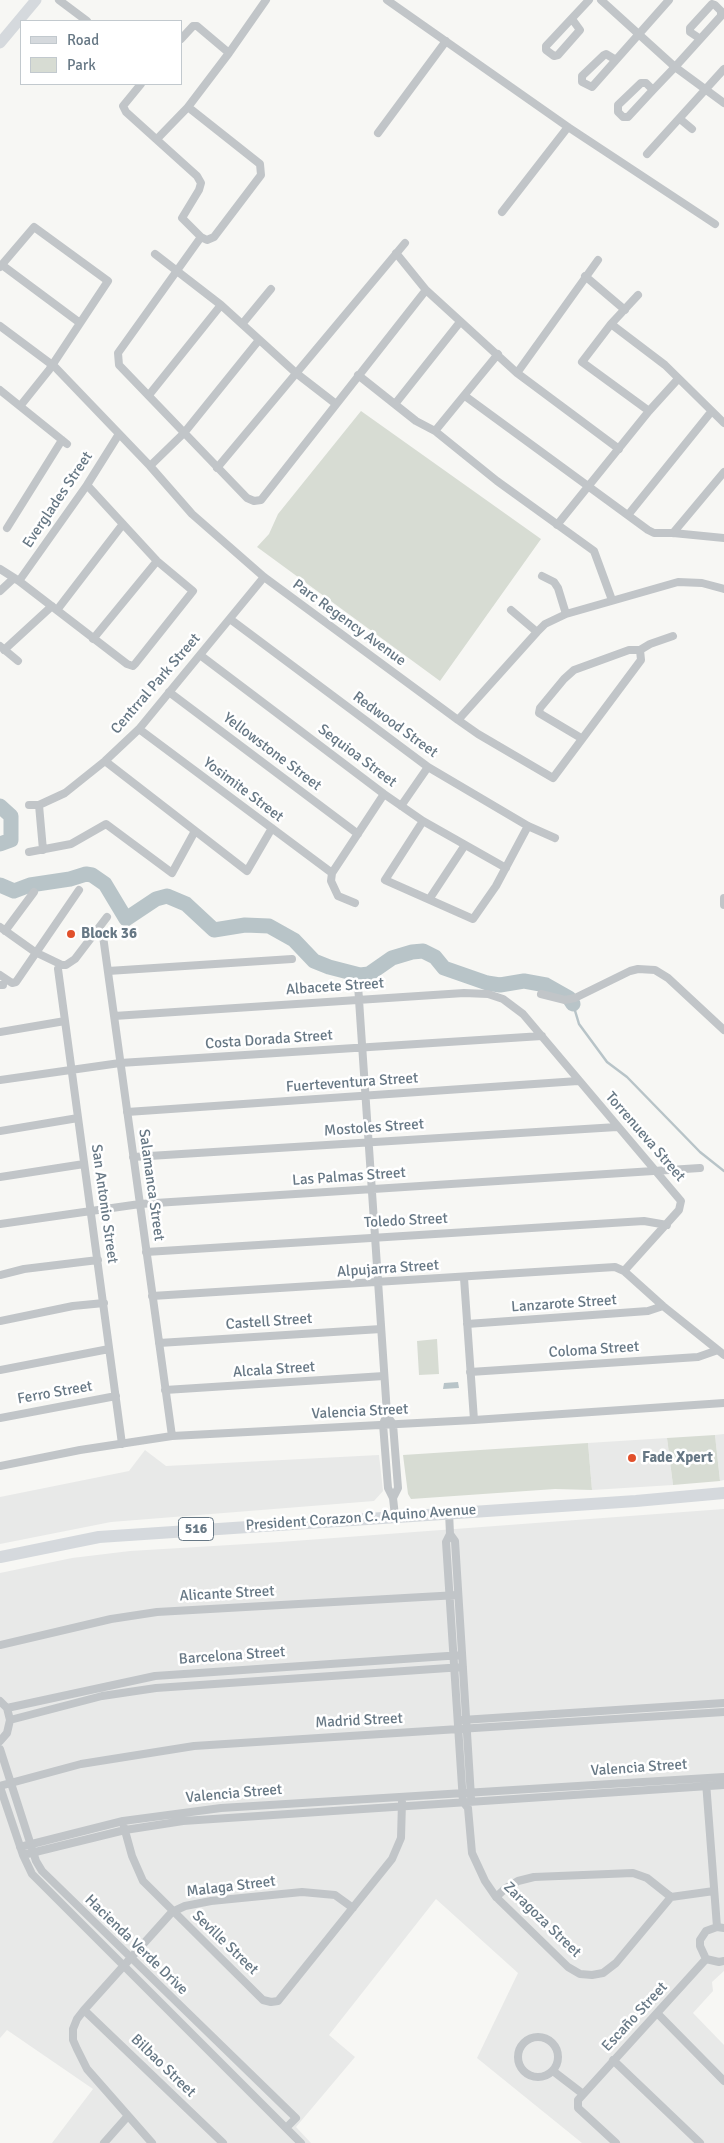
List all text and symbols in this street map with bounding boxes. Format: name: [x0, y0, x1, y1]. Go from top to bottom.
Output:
legend: [20, 20, 182, 85]
text: Road: [67, 31, 99, 49]
text: Park: [67, 56, 96, 74]
street label: Everglades Street: [19, 449, 97, 551]
street label: Parc Regency Avenue: [289, 576, 409, 670]
street label: Centrral Park Street: [107, 630, 205, 738]
street label: Redwood Street: [349, 688, 441, 762]
street label: Yellowstone Street: [219, 709, 325, 795]
street label: Sequioa Street: [314, 721, 400, 791]
street label: Yosimite Street: [199, 754, 287, 826]
place label: Block 36: [81, 925, 137, 943]
marker: Block 36: [65, 928, 77, 940]
street label: Albacete Street: [285, 975, 385, 999]
street label: Costa Dorada Street: [205, 1027, 333, 1053]
street label: Fuerteventura Street: [285, 1069, 419, 1097]
street label: Torrenueva Street: [601, 1089, 689, 1185]
street label: Mostoles Street: [323, 1116, 425, 1140]
street label: Salamanca Street: [134, 1128, 168, 1242]
street label: San Antonio Street: [87, 1143, 121, 1265]
street label: Las Palmas Street: [292, 1164, 406, 1190]
street label: Toledo Street: [364, 1210, 448, 1232]
street label: Alpujarra Street: [336, 1256, 440, 1282]
street label: Lanzarote Street: [511, 1291, 617, 1317]
street label: Castell Street: [225, 1310, 313, 1334]
street label: Coloma Street: [548, 1338, 640, 1362]
street label: Alcala Street: [232, 1358, 316, 1382]
street label: Ferro Street: [16, 1378, 94, 1408]
street label: Valencia Street: [311, 1400, 409, 1424]
place label: Fade Xpert: [642, 1449, 713, 1467]
marker: Fade Xpert: [626, 1452, 638, 1464]
street label: President Corazon C. Aquino Avenue: [245, 1501, 477, 1535]
road number: 516: [178, 1518, 214, 1540]
street label: Alicante Street: [179, 1583, 275, 1605]
street label: Barcelona Street: [178, 1643, 286, 1669]
street label: Madrid Street: [315, 1710, 403, 1732]
street label: Valencia Street: [590, 1756, 688, 1780]
street label: Valencia Street: [185, 1781, 283, 1807]
street label: Malaga Street: [185, 1873, 277, 1901]
street label: Zaragoza Street: [499, 1878, 585, 1962]
street label: Hacienda Verde Drive: [81, 1891, 191, 1999]
street label: Seville Street: [188, 1907, 262, 1979]
street label: Escaño Street: [598, 1979, 672, 2055]
street label: Bilbao Street: [127, 2031, 199, 2101]

